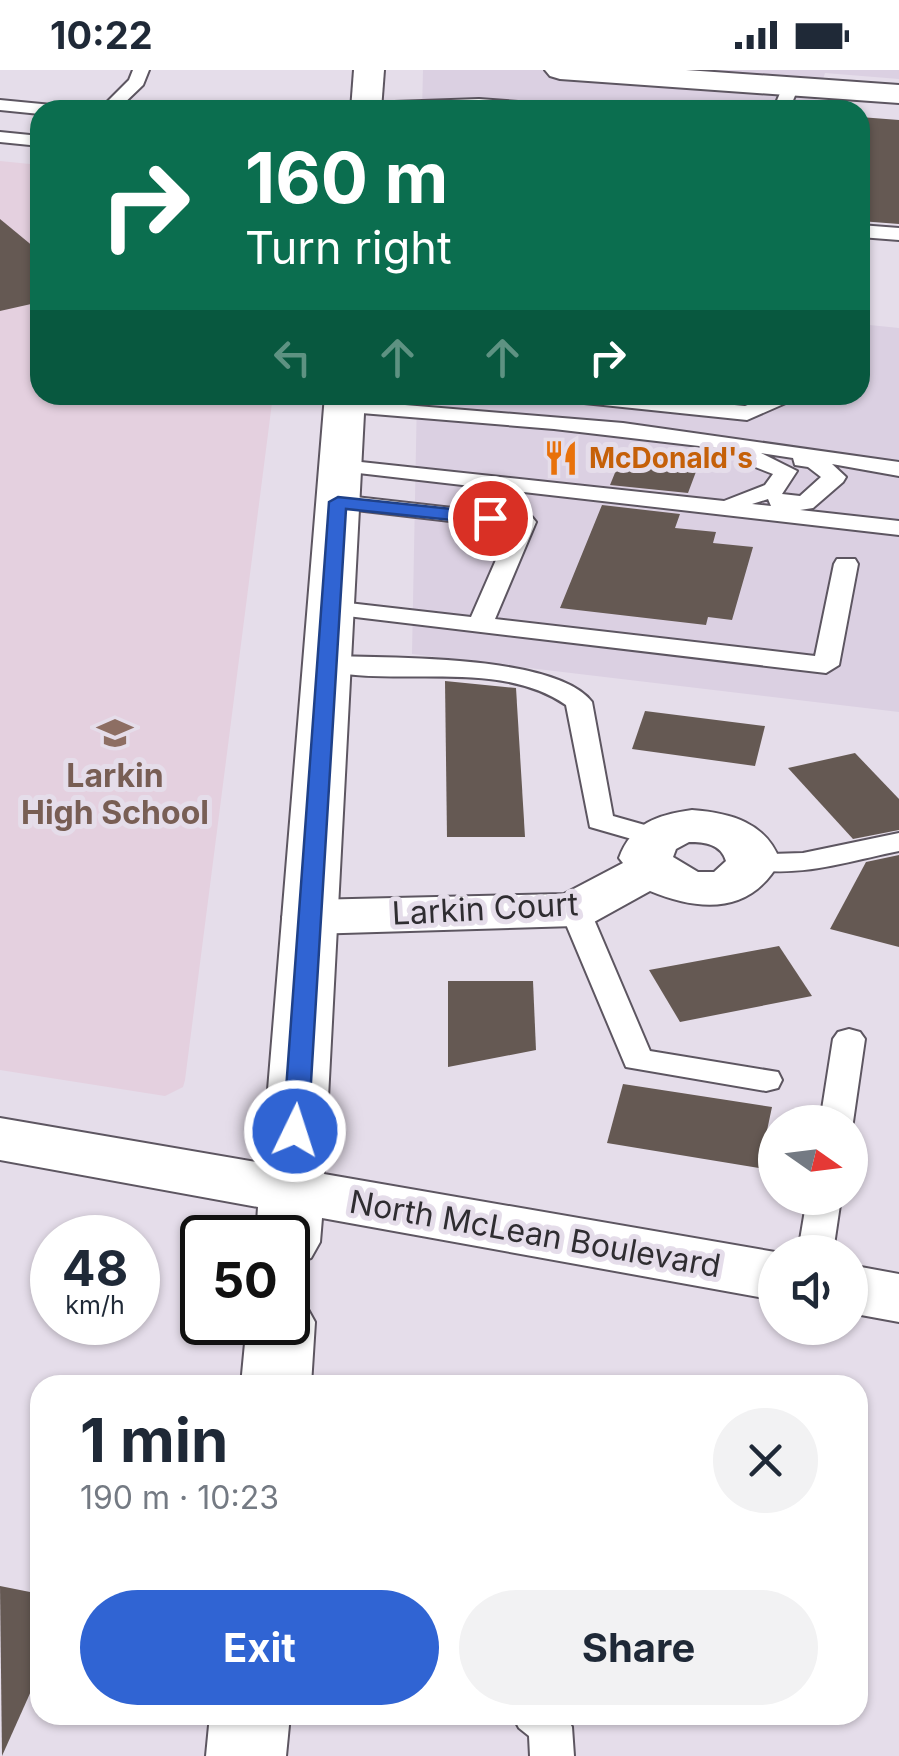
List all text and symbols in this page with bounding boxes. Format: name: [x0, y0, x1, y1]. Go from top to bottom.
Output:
text: 10:22: [50, 12, 153, 58]
text: 160 m: [245, 135, 448, 220]
icon: right: [80, 140, 210, 270]
text: Turn right: [245, 220, 452, 275]
icon: left: [265, 330, 320, 385]
icon: ahead: [370, 330, 425, 385]
icon: ahead: [475, 330, 530, 385]
icon: right: [580, 330, 635, 385]
restaurant icon: McDonald's: [542, 439, 580, 477]
place label: McDonald's: [589, 441, 753, 475]
pin: [448, 476, 533, 561]
icon: arrive: [463, 491, 518, 546]
school or university icon: Larkin High School: [96, 714, 134, 752]
place label: Larkin High School: [21, 756, 209, 832]
street label: Larkin Court: [391, 884, 579, 933]
position arrow: [243, 1079, 347, 1183]
north arrow: [758, 1105, 868, 1215]
map controls: [758, 1105, 868, 1345]
street label: North McLean Boulevard: [347, 1182, 724, 1285]
speed limit sign: 50: [180, 1215, 310, 1345]
button: sound: [758, 1235, 868, 1345]
text: 48: [62, 1238, 128, 1298]
text: km/h: [65, 1290, 125, 1320]
text: 1 min: [80, 1404, 228, 1476]
button: close: [713, 1408, 818, 1513]
text: 190 m · 10:23: [80, 1478, 279, 1517]
button: Exit: [80, 1590, 439, 1705]
button: Share: [459, 1590, 818, 1705]

